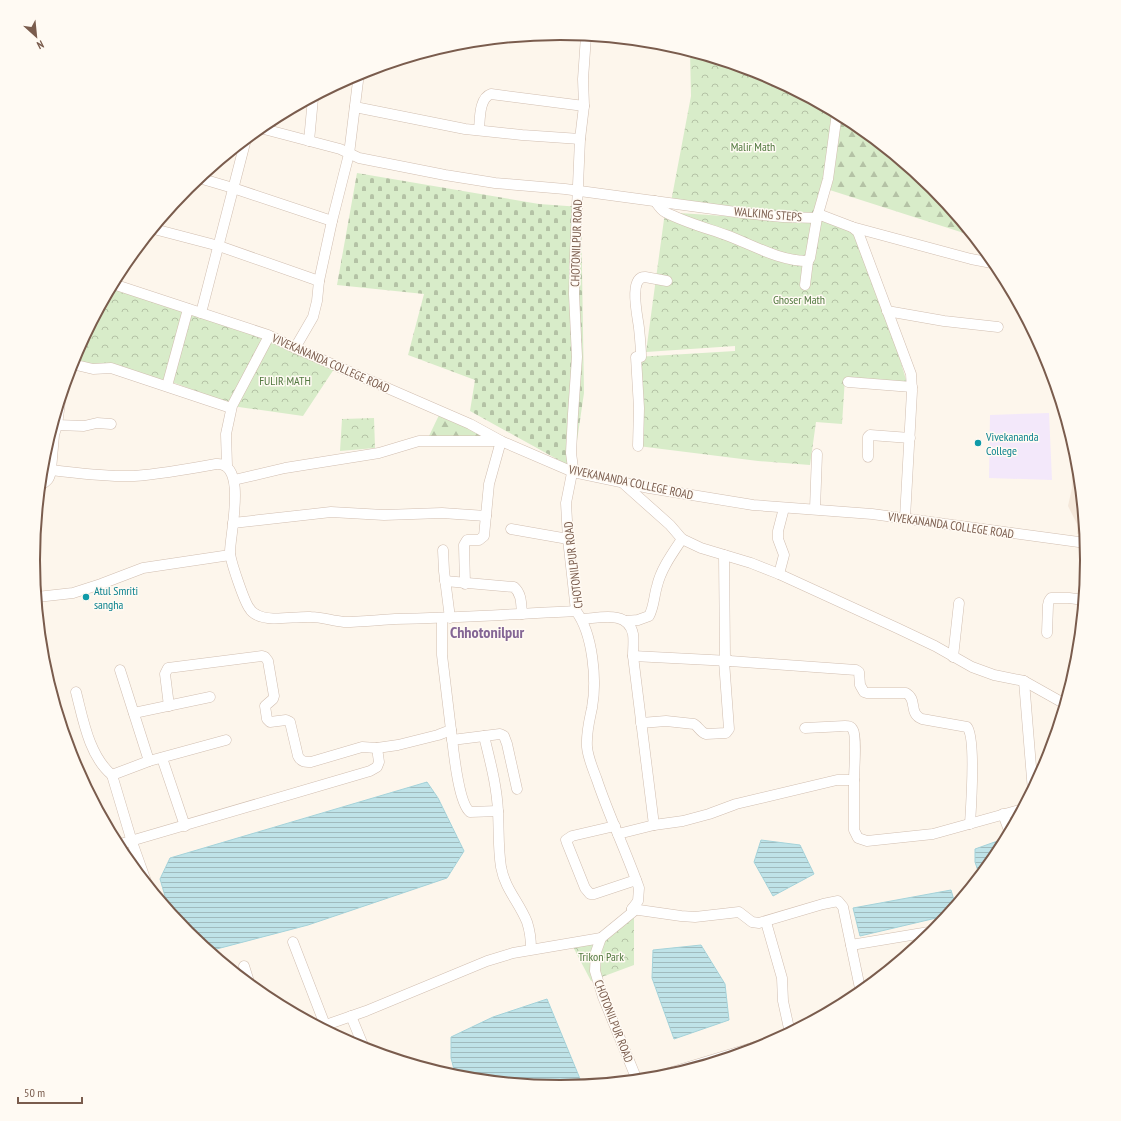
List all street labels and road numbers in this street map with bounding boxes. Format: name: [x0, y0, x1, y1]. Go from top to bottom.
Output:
street label: CHOTONILPUR ROAD: [567, 199, 585, 287]
street label: WALKING STEPS: [733, 204, 803, 224]
street label: VIVEKANANDA COLLEGE ROAD: [269, 330, 392, 396]
street label: VIVEKANANDA COLLEGE ROAD: [566, 461, 695, 503]
street label: VIVEKANANDA COLLEGE ROAD: [886, 509, 1015, 541]
street label: CHOTONILPUR ROAD: [560, 521, 586, 609]
street label: CHOTONILPUR ROAD: [591, 977, 637, 1065]

